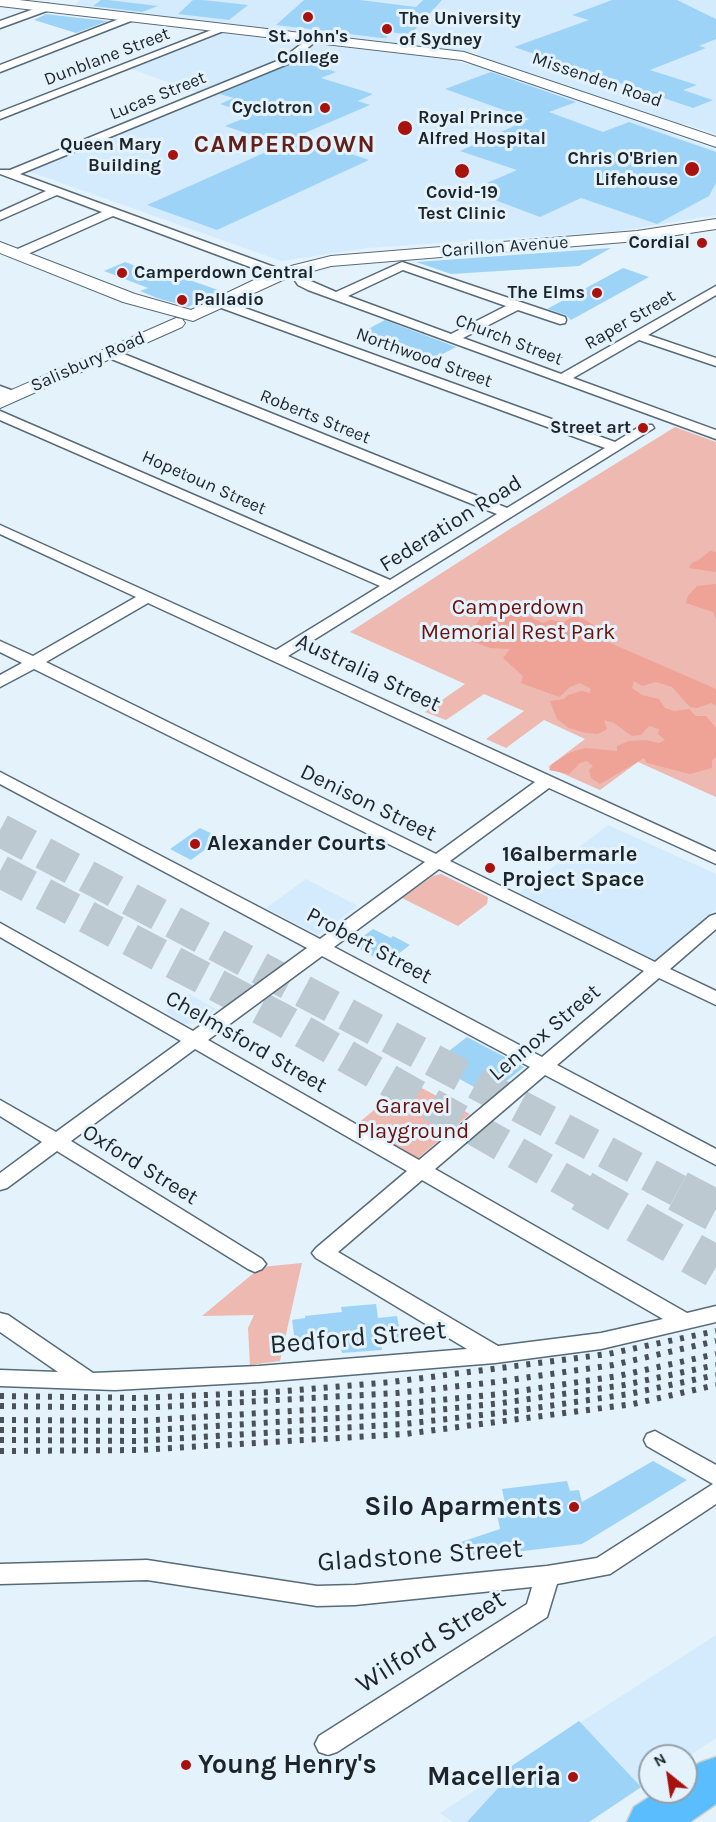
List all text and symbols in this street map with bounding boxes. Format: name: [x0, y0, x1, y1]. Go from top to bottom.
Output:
place label: The University of Sydney: [399, 8, 521, 50]
marker: St. John's College: [301, 10, 315, 24]
marker: The University of Sydney: [380, 22, 394, 36]
street label: Dunblane Street: [41, 23, 173, 91]
place label: St. John's College: [268, 26, 348, 68]
street label: Missenden Road: [529, 48, 665, 112]
street label: Lucas Street: [107, 67, 209, 125]
place label: Cyclotron: [232, 97, 313, 119]
marker: Cyclotron: [318, 101, 332, 115]
place label: Royal Prince Alfred Hospital: [418, 107, 546, 150]
marker: Royal Prince Alfred Hospital: [396, 119, 414, 137]
district label: CAMPERDOWN: [194, 131, 376, 159]
place label: Queen Mary Building: [60, 134, 161, 176]
marker: Queen Mary Building: [166, 148, 180, 162]
place label: Chris O'Brien Lifehouse: [567, 148, 678, 190]
marker: Chris O'Brien Lifehouse: [683, 160, 701, 178]
marker: Covid-19 Test Clinic: [453, 162, 471, 180]
place label: Covid-19 Test Clinic: [418, 182, 506, 224]
street label: Carillon Avenue: [441, 232, 569, 262]
place label: Cordial: [628, 232, 690, 254]
marker: Cordial: [695, 236, 709, 250]
place label: Camperdown Central: [134, 262, 314, 284]
marker: Camperdown Central: [115, 266, 129, 280]
place label: The Elms: [508, 282, 585, 304]
street label: Raper Street: [581, 285, 679, 355]
marker: The Elms: [590, 286, 604, 300]
place label: Palladio: [194, 289, 264, 311]
marker: Palladio: [175, 293, 189, 307]
street label: Church Street: [452, 310, 566, 370]
street label: Northwood Street: [353, 323, 495, 393]
street label: Salisbury Road: [28, 327, 148, 397]
street label: Roberts Street: [257, 385, 373, 449]
place label: Street art: [550, 417, 631, 439]
marker: Street art: [636, 421, 650, 435]
street label: Hopetoun Street: [139, 446, 269, 520]
street label: Federation Road: [375, 470, 527, 578]
park label: Camperdown Memorial Rest Park: [420, 595, 616, 646]
street label: Australia Street: [292, 628, 444, 718]
street label: Denison Street: [296, 759, 440, 847]
place label: Alexander Courts: [207, 831, 386, 857]
marker: Alexander Courts: [188, 837, 202, 851]
place label: 16albermarle Project Space: [502, 842, 644, 894]
marker: 16albermarle Project Space: [483, 861, 497, 875]
street label: Probert Street: [302, 902, 436, 990]
street label: Lennox Street: [484, 979, 606, 1087]
street label: Chelmsford Street: [161, 985, 331, 1099]
park label: Garavel Playground: [357, 1094, 469, 1146]
street label: Oxford Street: [77, 1119, 203, 1211]
street label: Bedford Street: [268, 1314, 448, 1362]
place label: Silo Aparments: [364, 1491, 562, 1523]
marker: Silo Aparments: [567, 1500, 581, 1514]
street label: Gladstone Street: [316, 1533, 524, 1579]
street label: Wilford Street: [350, 1583, 512, 1701]
north arrow: [638, 1744, 698, 1804]
place label: Young Henry's: [198, 1749, 377, 1781]
text: N: [650, 1749, 669, 1771]
marker: Young Henry's: [179, 1758, 193, 1772]
place label: Macelleria: [427, 1761, 561, 1793]
marker: Macelleria: [566, 1770, 580, 1784]

